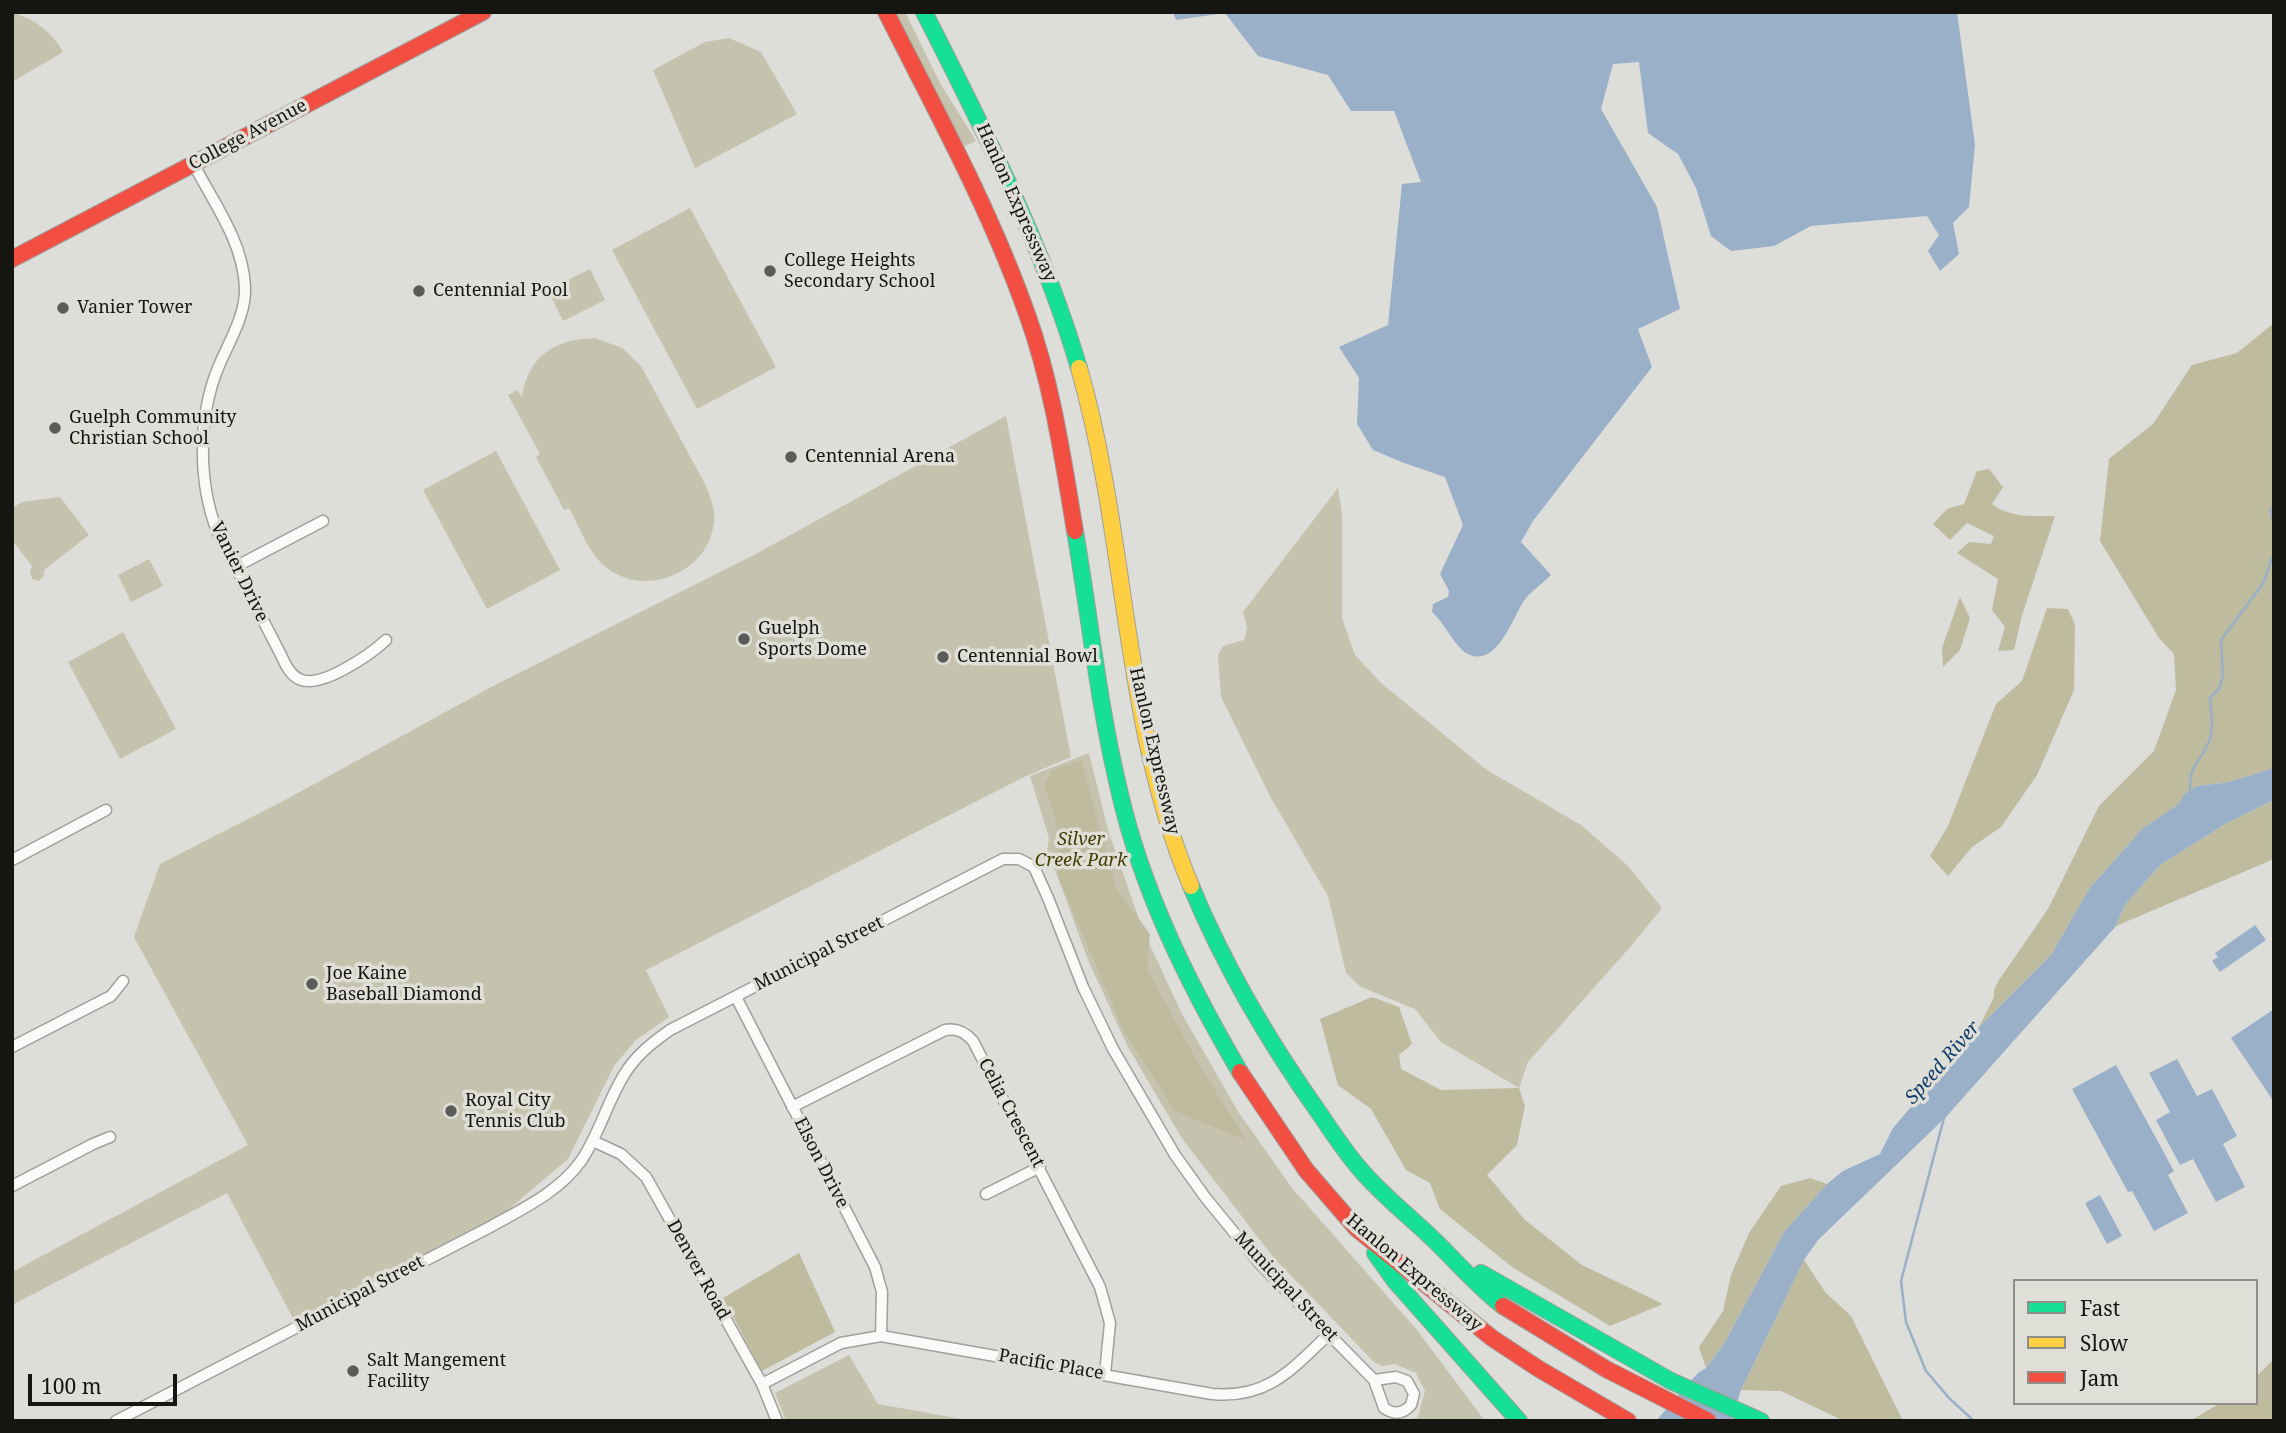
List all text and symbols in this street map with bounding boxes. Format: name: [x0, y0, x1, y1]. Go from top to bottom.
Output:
street label: College Avenue: [185, 95, 311, 175]
street label: Hanlon Expressway: [971, 121, 1061, 285]
place label: College Heights Secondary School: [784, 250, 935, 292]
marker: College Heights Secondary School: [762, 263, 778, 279]
place label: Centennial Pool: [433, 280, 568, 302]
marker: Centennial Pool: [411, 283, 427, 299]
place label: Vanier Tower: [77, 297, 193, 319]
marker: Vanier Tower: [55, 300, 71, 316]
place label: Guelph Community Christian School: [69, 407, 236, 450]
marker: Guelph Community Christian School: [47, 420, 63, 436]
place label: Centennial Arena: [805, 446, 955, 468]
marker: Centennial Arena: [783, 449, 799, 465]
street label: Vanier Drive: [205, 518, 273, 626]
place label: Guelph Sports Dome: [758, 618, 867, 660]
marker: Guelph Sports Dome: [736, 631, 752, 647]
place label: Centennial Bowl: [957, 646, 1098, 668]
marker: Centennial Bowl: [935, 649, 951, 665]
street label: Hanlon Expressway: [1124, 665, 1184, 837]
park label: Silver Creek Park: [1035, 829, 1127, 872]
street label: Municipal Street: [751, 912, 887, 996]
place label: Joe Kaine Baseball Diamond: [326, 963, 482, 1006]
marker: Joe Kaine Baseball Diamond: [304, 976, 320, 992]
water label: Speed River: [1901, 1017, 1985, 1109]
street label: Celia Crescent: [973, 1055, 1049, 1171]
place label: Royal City Tennis Club: [465, 1090, 566, 1132]
marker: Royal City Tennis Club: [443, 1103, 459, 1119]
street label: Elson Drive: [789, 1114, 853, 1212]
street label: Hanlon Expressway: [1342, 1210, 1486, 1336]
street label: Denver Road: [662, 1216, 734, 1324]
street label: Municipal Street: [1230, 1228, 1342, 1346]
street label: Municipal Street: [292, 1251, 428, 1337]
legend: [2013, 1279, 2258, 1405]
text: Fast: [2080, 1294, 2120, 1322]
text: Slow: [2080, 1329, 2128, 1357]
street label: Pacific Place: [997, 1345, 1105, 1385]
place label: Salt Mangement Facility: [367, 1350, 506, 1392]
scale bar: [32, 1360, 180, 1404]
marker: Salt Mangement Facility: [345, 1363, 361, 1379]
text: Jam: [2080, 1364, 2119, 1392]
text: 100 m: [41, 1372, 102, 1400]

